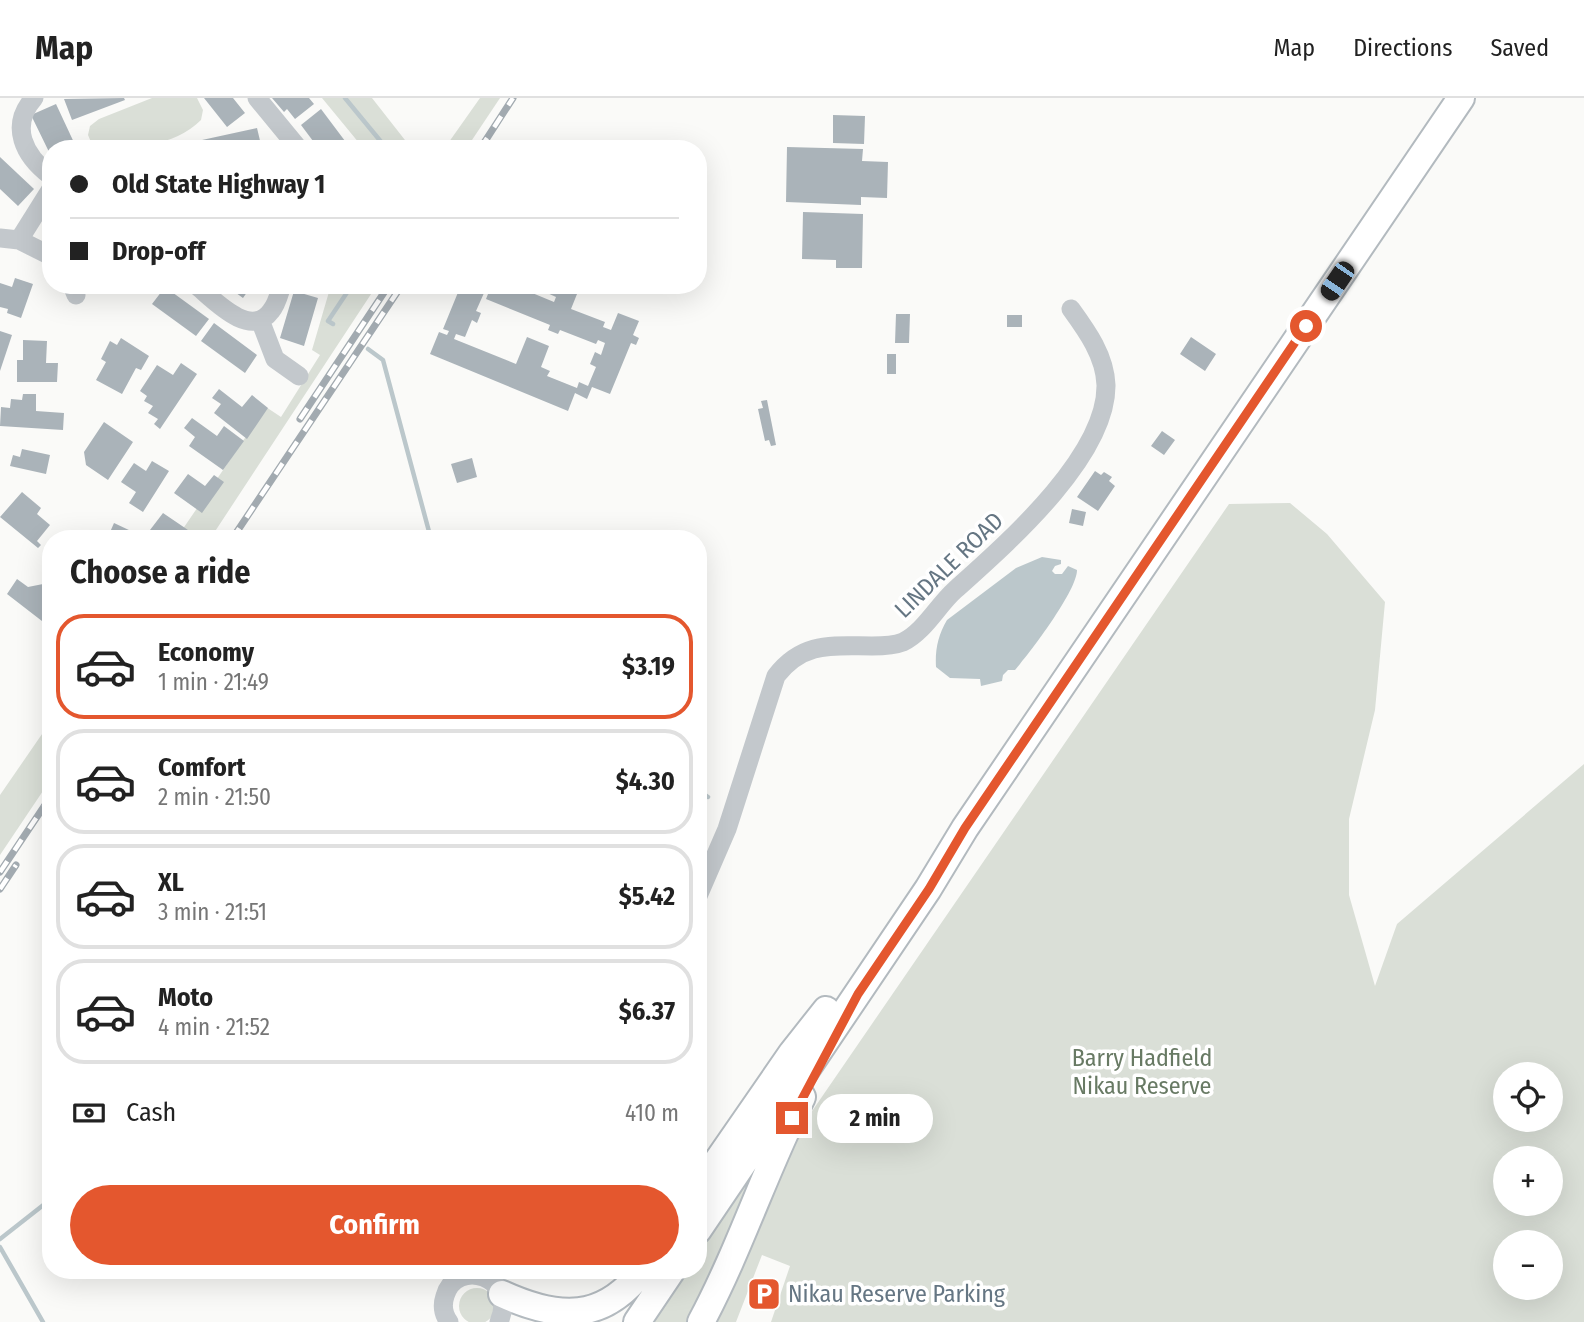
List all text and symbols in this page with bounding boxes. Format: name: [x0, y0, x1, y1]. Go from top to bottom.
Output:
text: Map: [35, 28, 93, 68]
text: Map: [1274, 34, 1315, 62]
text: Directions: [1353, 34, 1452, 62]
text: Saved: [1490, 34, 1549, 62]
text: Old State Highway 1: [112, 169, 325, 200]
text: Drop-off: [112, 236, 205, 267]
car: [1317, 258, 1358, 304]
route start: [1290, 310, 1322, 342]
street label: LINDALE ROAD: [889, 506, 1009, 624]
text: Choose a ride: [70, 553, 251, 591]
icon: car: [74, 635, 137, 698]
text: Economy: [158, 637, 254, 668]
text: $3.19: [622, 651, 675, 682]
text: 1 min · 21:49: [158, 668, 269, 696]
icon: car: [74, 750, 137, 813]
text: Comfort: [158, 752, 246, 783]
text: $4.30: [616, 766, 675, 797]
text: 2 min · 21:50: [158, 783, 271, 811]
icon: car: [74, 865, 137, 928]
text: XL: [158, 867, 184, 898]
text: $5.42: [619, 881, 675, 912]
text: 3 min · 21:51: [158, 898, 267, 926]
icon: car: [74, 980, 137, 1043]
text: Moto: [158, 982, 213, 1013]
text: $6.37: [619, 996, 675, 1027]
text: 4 min · 21:52: [158, 1013, 270, 1041]
park label: Barry Hadfield Nikau Reserve: [1072, 1044, 1212, 1100]
map controls: [1493, 1062, 1563, 1300]
button: locate: [1493, 1062, 1563, 1132]
icon: cash: [70, 1094, 108, 1132]
callout: 2 min: [816, 1094, 932, 1142]
text: Cash: [126, 1097, 176, 1128]
text: 410 m: [625, 1099, 679, 1127]
route end: [776, 1102, 808, 1134]
text: 2 min: [850, 1104, 901, 1132]
button: +: [1493, 1146, 1563, 1216]
button: Confirm: [70, 1185, 679, 1265]
button: −: [1493, 1230, 1563, 1300]
parking icon: Nikau Reserve Parking: [745, 1275, 783, 1313]
place label: Nikau Reserve Parking: [788, 1280, 1006, 1308]

